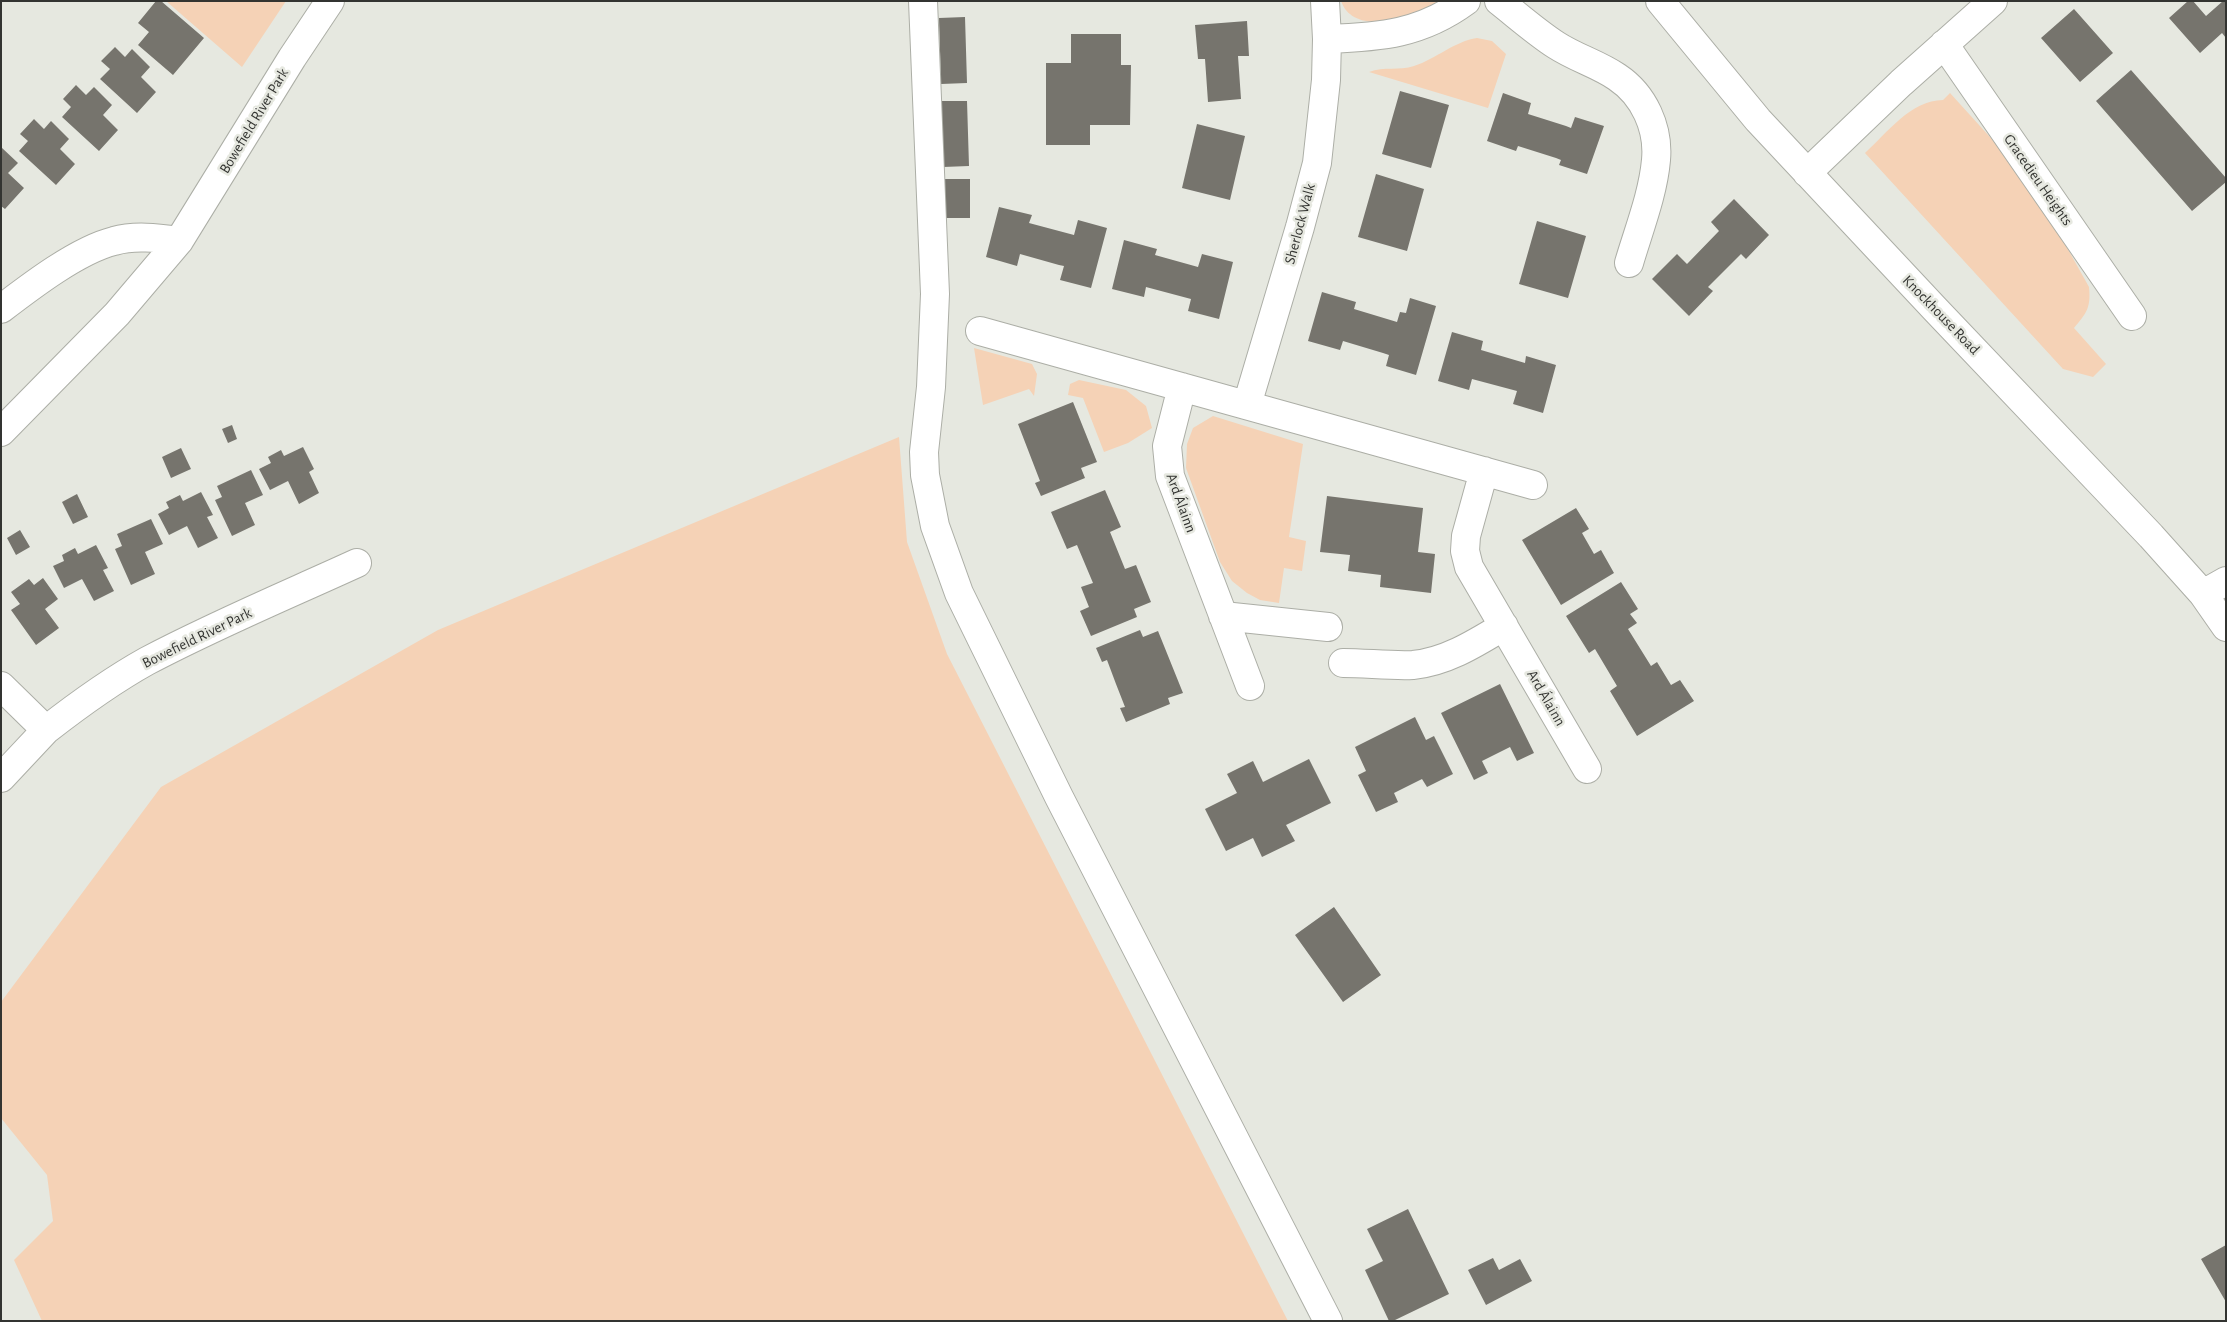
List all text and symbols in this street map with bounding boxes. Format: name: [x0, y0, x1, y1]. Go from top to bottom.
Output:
street label: Bowefield River Park: [216, 65, 292, 177]
street label: Gracedieu Heights: [2000, 131, 2076, 229]
street label: Sherlock Walk: [1281, 182, 1319, 266]
street label: Knockhouse Road: [1899, 272, 1983, 358]
street label: Ard Álainn: [1162, 471, 1200, 535]
street label: Bowefield River Park: [139, 604, 255, 672]
street label: Ard Álainn: [1523, 667, 1569, 729]

